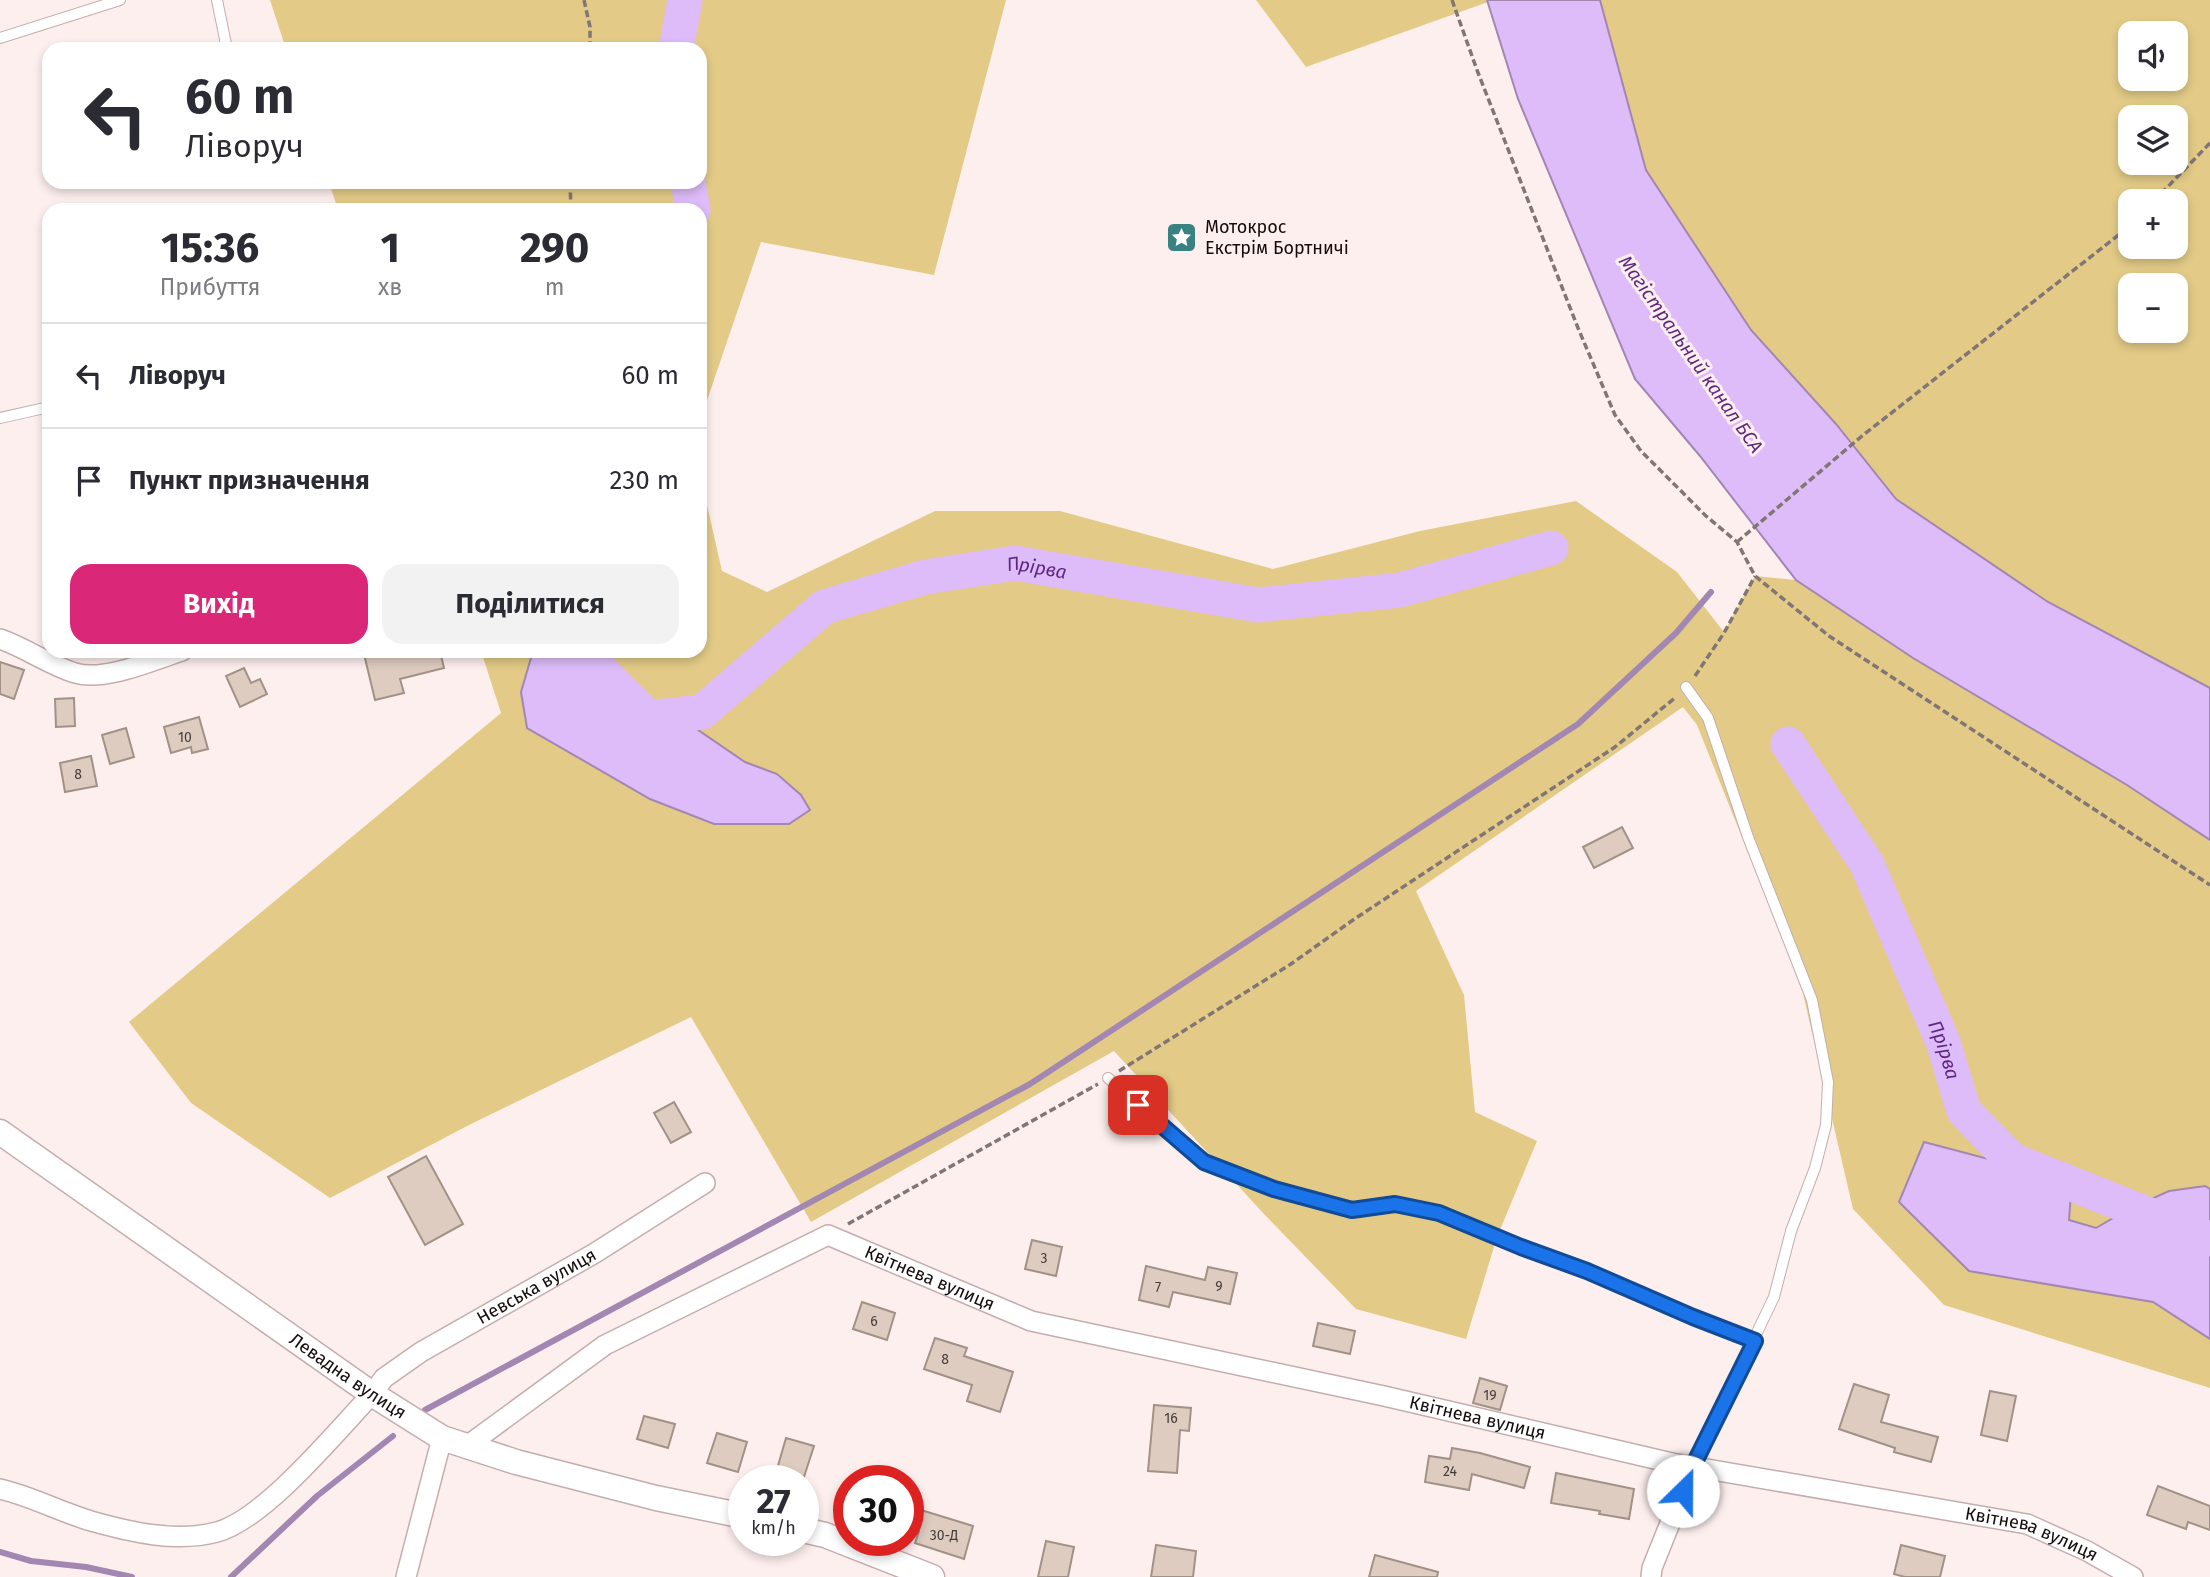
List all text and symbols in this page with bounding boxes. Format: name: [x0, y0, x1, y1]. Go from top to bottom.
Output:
map controls: [2118, 21, 2188, 343]
button: sound: [2118, 21, 2188, 91]
text: 60 m: [185, 67, 294, 126]
icon: left: [70, 70, 161, 161]
button: layers: [2118, 105, 2188, 175]
text: Ліворуч: [185, 127, 304, 165]
button: +: [2118, 189, 2188, 259]
place label: Мотокрос Екстрім Бортничі: [1205, 216, 1349, 259]
place icon: Мотокрос Екстрім Бортничі: [1165, 220, 1199, 254]
text: 15:36: [161, 223, 259, 273]
text: 1: [380, 223, 400, 273]
text: 290: [520, 223, 589, 273]
water label: Магістральний канал БСА: [1614, 251, 1768, 457]
text: Прибуття: [160, 273, 260, 301]
text: хв: [378, 273, 402, 301]
text: m: [545, 273, 564, 301]
button: −: [2118, 273, 2188, 343]
icon: left: [70, 357, 108, 395]
text: Ліворуч: [129, 360, 226, 391]
text: 60 m: [621, 360, 679, 391]
icon: arrive: [70, 462, 108, 500]
text: Пункт призначення: [129, 465, 370, 496]
text: 230 m: [610, 465, 679, 496]
water label: Прірва: [1005, 551, 1069, 583]
button: Вихід: [70, 564, 368, 644]
button: Поділитися: [382, 564, 679, 644]
house number: 10: [178, 729, 192, 746]
house number: 8: [74, 766, 82, 783]
water label: Прірва: [1924, 1017, 1965, 1082]
pin: [1108, 1075, 1168, 1135]
icon: arrive: [1119, 1086, 1157, 1124]
street label: Квітнева вулиця: [861, 1241, 998, 1315]
street label: Невська вулиця: [473, 1244, 600, 1329]
house number: 3: [1041, 1250, 1048, 1267]
house number: 9: [1215, 1278, 1223, 1295]
house number: 7: [1155, 1279, 1161, 1296]
house number: 6: [870, 1313, 878, 1330]
street label: Левадна вулиця: [285, 1328, 410, 1424]
house number: 8: [941, 1351, 949, 1368]
house number: 19: [1483, 1387, 1497, 1404]
street label: Квітнева вулиця: [1407, 1391, 1548, 1444]
house number: 16: [1164, 1410, 1178, 1427]
position arrow: [1646, 1454, 1720, 1528]
house number: 24: [1443, 1463, 1458, 1480]
speed limit sign: 30: [833, 1465, 924, 1556]
text: 27: [756, 1480, 791, 1522]
street label: Квітнева вулиця: [1964, 1503, 2102, 1566]
text: km/h: [751, 1517, 796, 1539]
house number: 30-Д: [930, 1527, 958, 1544]

